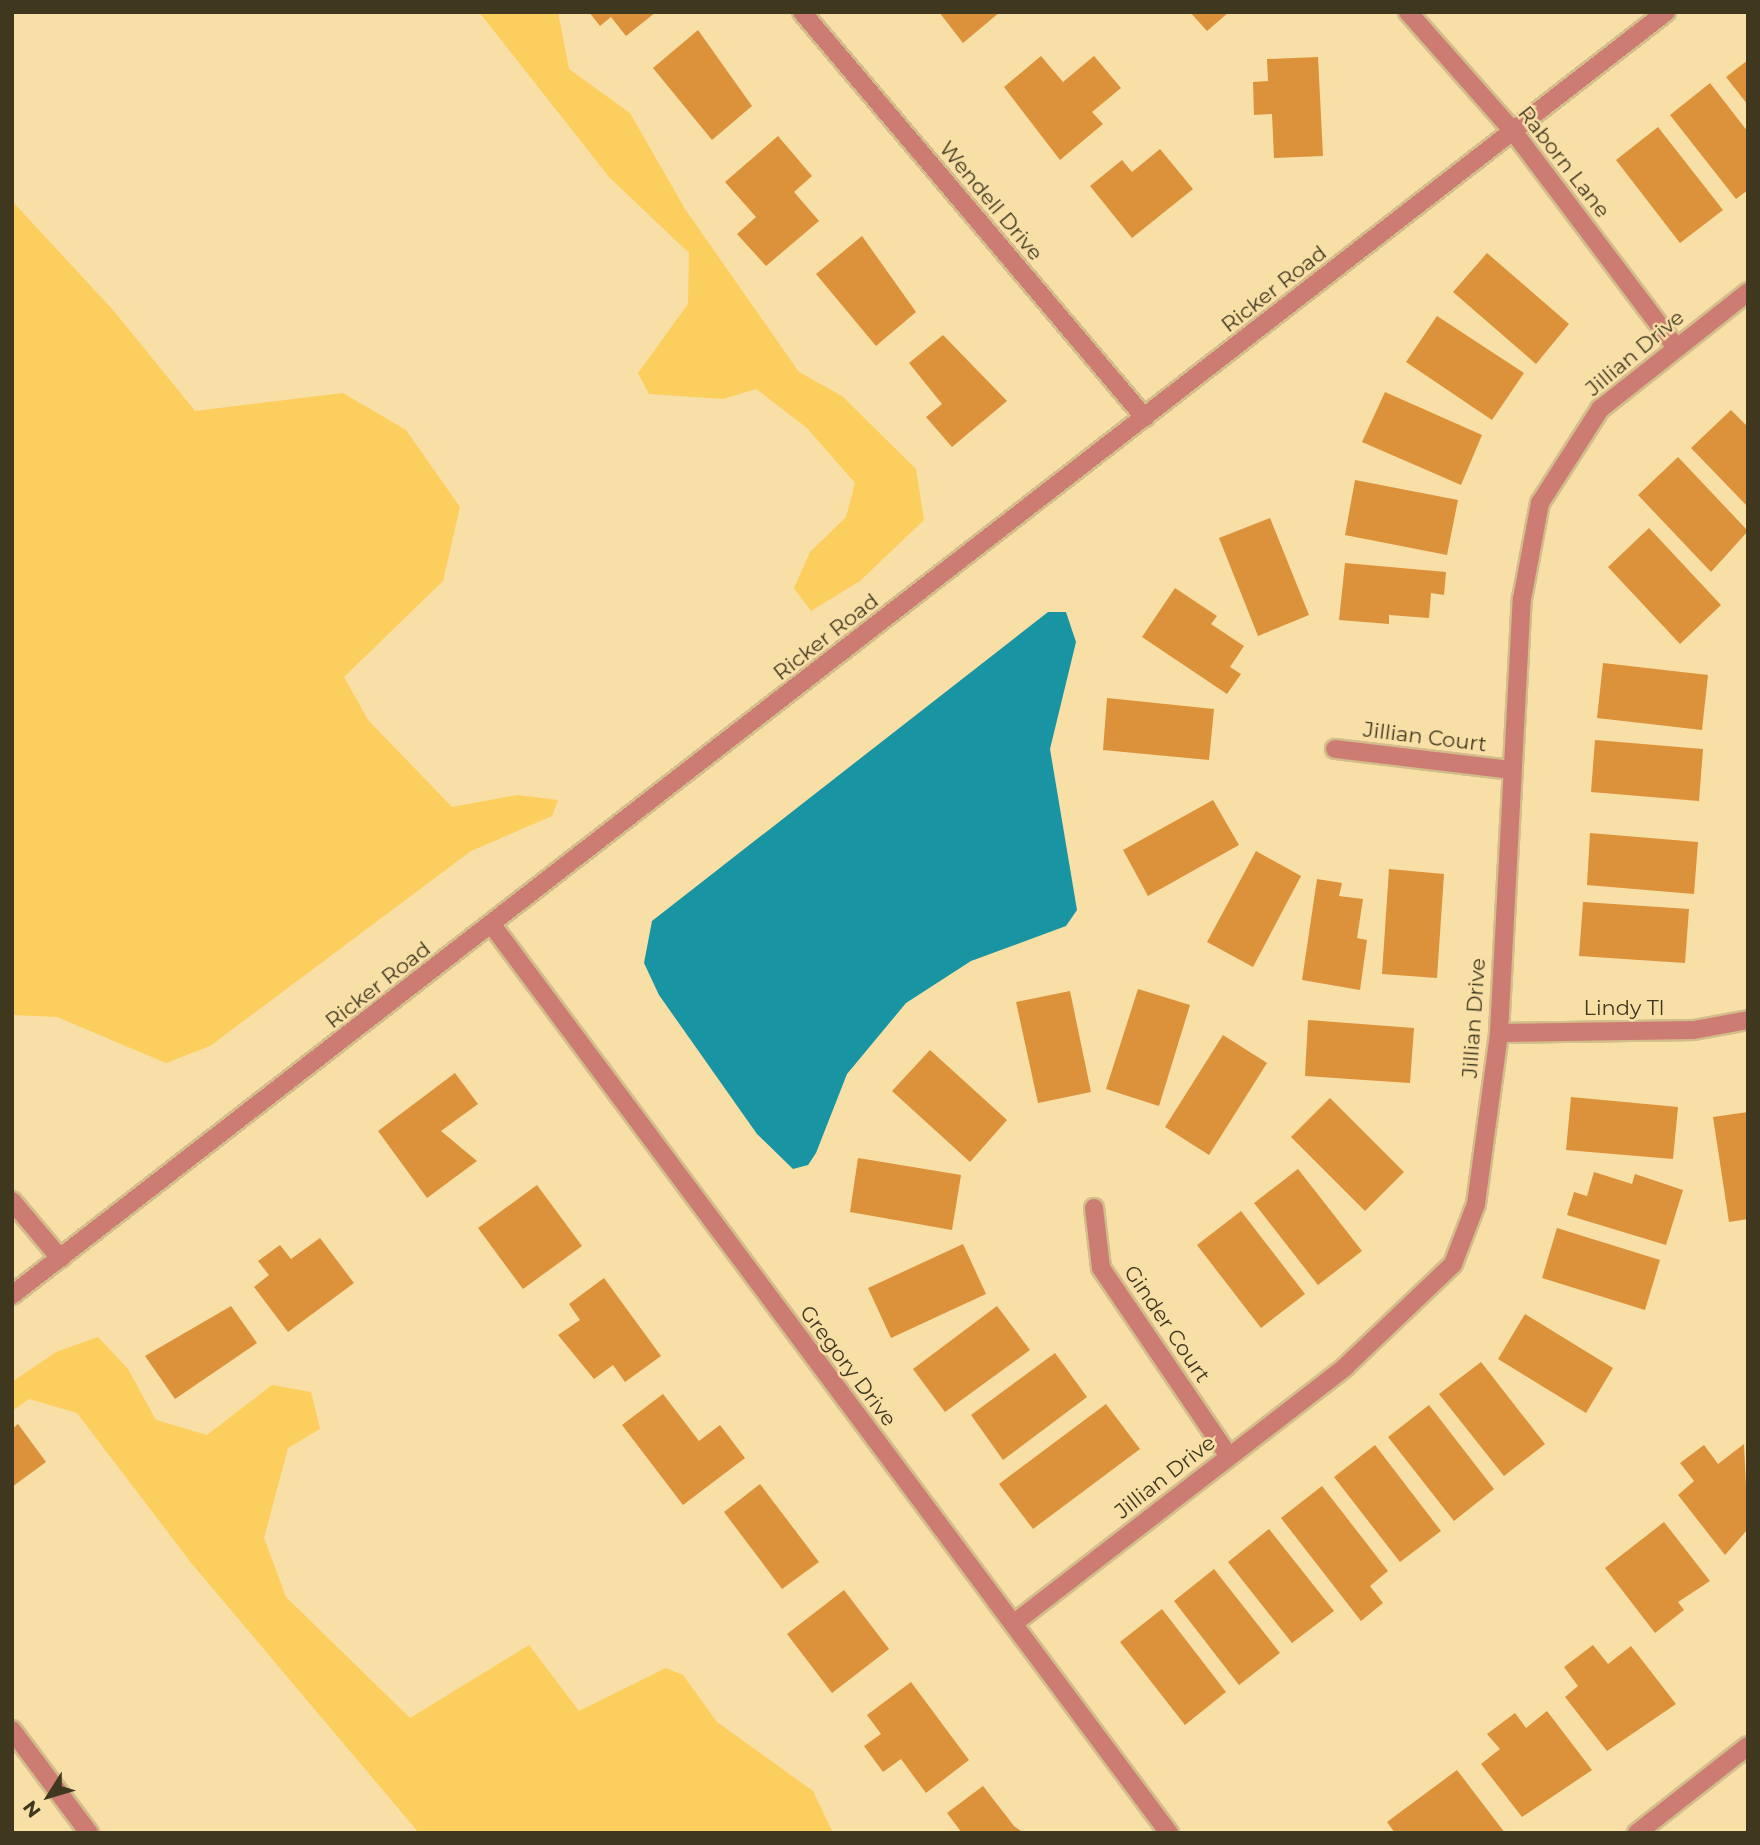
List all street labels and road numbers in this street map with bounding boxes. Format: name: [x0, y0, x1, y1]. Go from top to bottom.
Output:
street label: Raborn Lane: [1513, 101, 1615, 223]
street label: Wendell Drive: [934, 136, 1048, 266]
street label: Ricker Road: [1217, 240, 1331, 338]
street label: Jillian Drive: [1581, 305, 1689, 401]
street label: Ricker Road: [769, 588, 883, 686]
street label: Jillian Court: [1362, 717, 1488, 757]
street label: Ricker Road: [321, 936, 435, 1034]
street label: Jillian Drive: [1457, 957, 1491, 1079]
street label: Lindy Tl: [1584, 995, 1664, 1021]
street label: Ginder Court: [1119, 1261, 1215, 1387]
street label: Gregory Drive: [794, 1301, 902, 1431]
street label: Jillian Drive: [1110, 1430, 1220, 1524]

